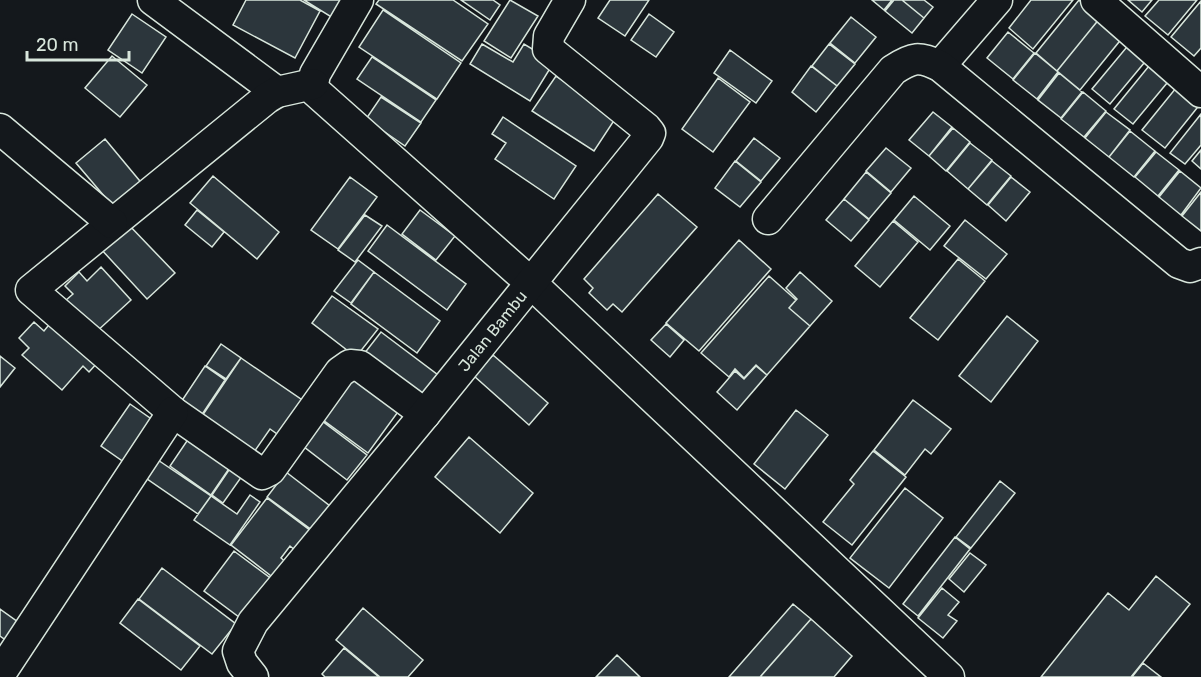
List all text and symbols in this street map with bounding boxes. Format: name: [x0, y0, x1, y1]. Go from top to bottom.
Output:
scale bar: [27, 24, 129, 62]
text: 20 m: [36, 34, 78, 56]
street label: Jalan Bambu: [454, 287, 531, 375]

